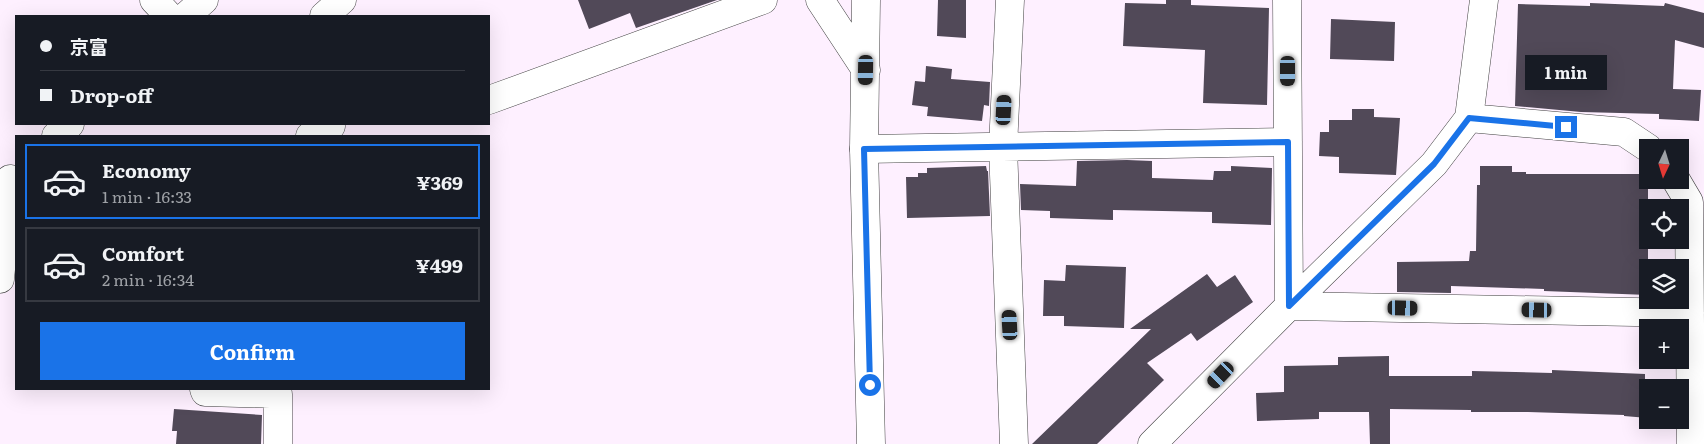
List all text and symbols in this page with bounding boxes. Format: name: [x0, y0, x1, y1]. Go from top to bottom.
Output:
text: 京富: [70, 32, 108, 60]
callout: 1 min: [1525, 54, 1607, 90]
car: [858, 55, 873, 85]
car: [1280, 56, 1295, 86]
text: 1 min: [1545, 60, 1587, 84]
text: Drop-off: [70, 81, 153, 109]
car: [995, 95, 1012, 125]
route end: [1555, 116, 1577, 138]
north arrow: [1639, 139, 1689, 189]
map controls: [1639, 139, 1689, 429]
text: Economy: [102, 156, 191, 184]
icon: car: [42, 159, 87, 204]
text: ¥369: [416, 168, 463, 196]
text: 1 min · 16:33: [102, 184, 192, 208]
button: locate: [1639, 199, 1689, 249]
text: Comfort: [102, 239, 184, 267]
icon: car: [42, 242, 87, 287]
text: ¥499: [415, 251, 463, 279]
button: layers: [1639, 259, 1689, 309]
text: 2 min · 16:34: [102, 267, 194, 291]
car: [1387, 300, 1418, 316]
car: [1521, 302, 1552, 318]
car: [1001, 310, 1018, 340]
button: +: [1639, 319, 1689, 369]
button: Confirm: [40, 322, 465, 380]
car: [1205, 359, 1236, 391]
route start: [859, 374, 881, 396]
button: −: [1639, 379, 1689, 429]

